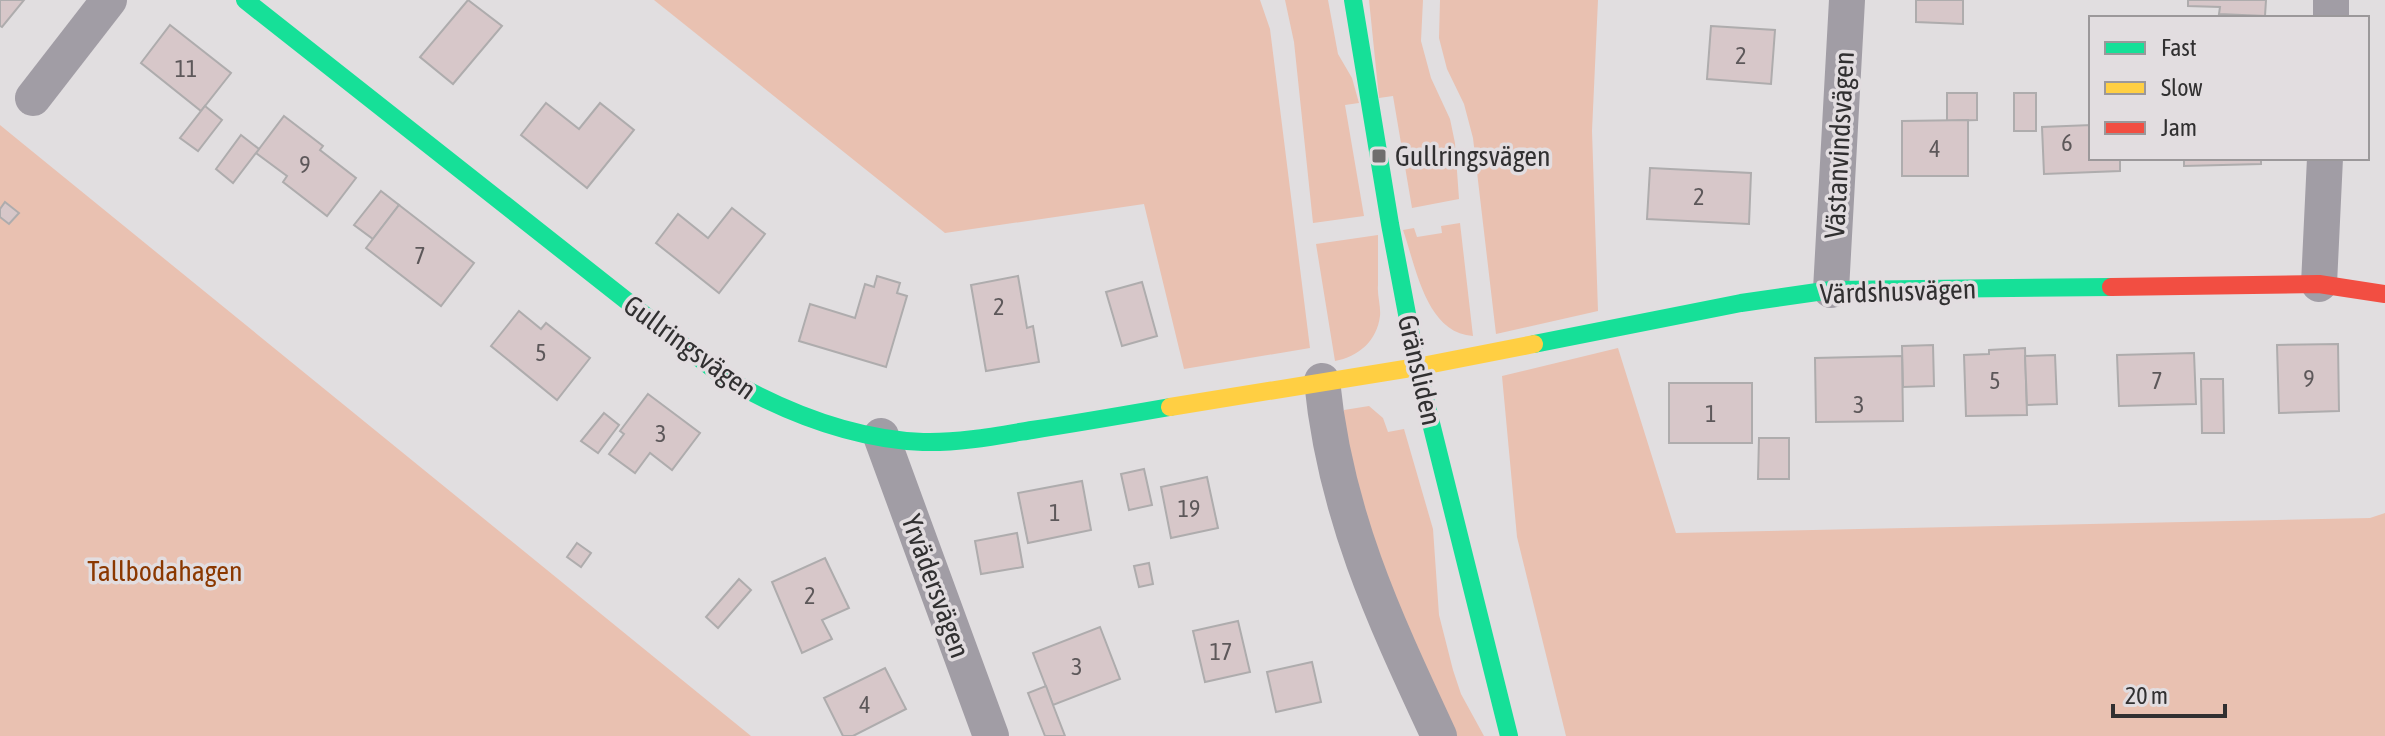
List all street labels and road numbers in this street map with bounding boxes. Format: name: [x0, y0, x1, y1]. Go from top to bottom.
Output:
street label: Västanvindsvägen: [1818, 51, 1860, 239]
street label: Värdshusvägen: [1819, 272, 1977, 310]
street label: Gullringsvägen: [618, 288, 762, 406]
street label: Gränsliden: [1392, 312, 1448, 428]
street label: Yrvädersvägen: [895, 510, 977, 662]

